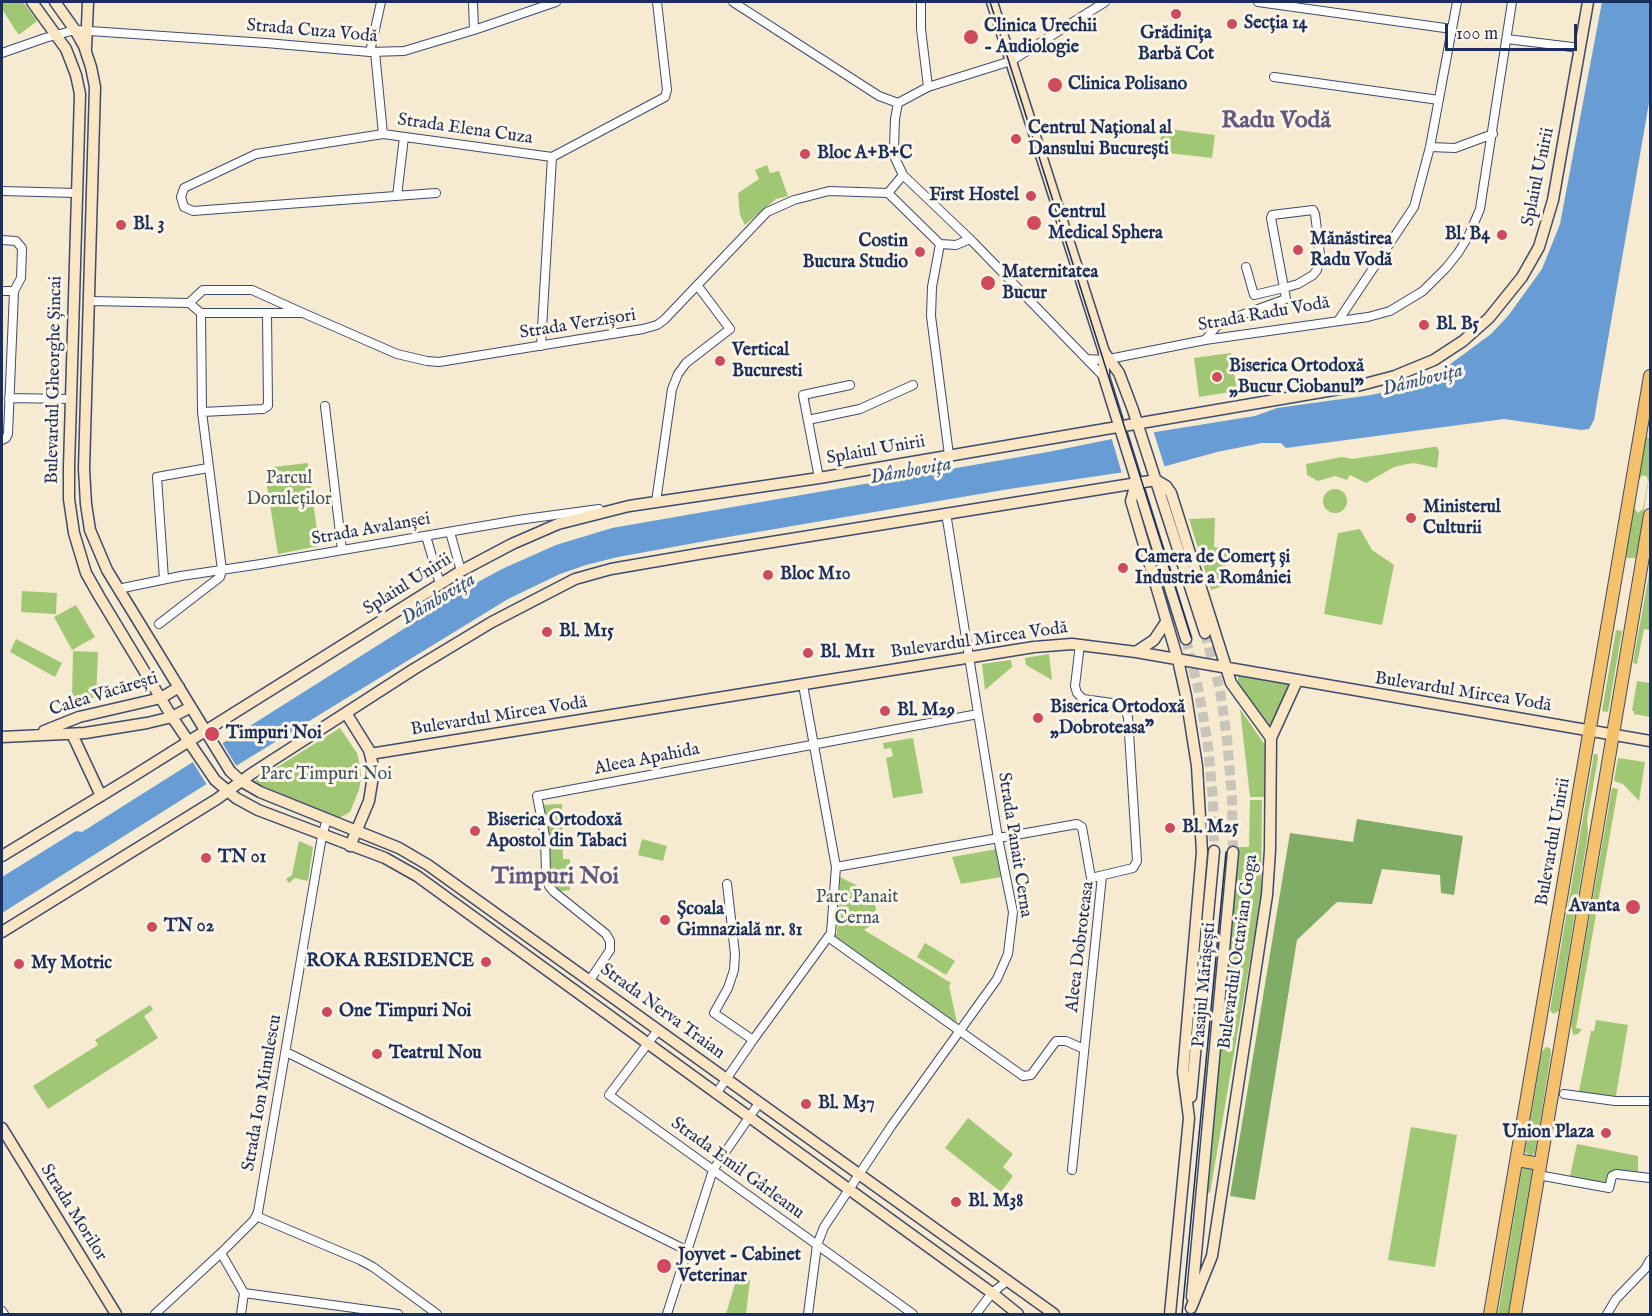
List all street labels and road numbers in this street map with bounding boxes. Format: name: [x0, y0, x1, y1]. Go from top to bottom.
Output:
street label: Strada Cuza Vodă: [246, 16, 378, 48]
street label: Strada Elena Cuza: [396, 110, 534, 150]
street label: Splaiul Unirii: [1518, 126, 1560, 228]
street label: Bulevardul Gheorghe Șincai: [42, 276, 68, 484]
street label: Strada Radu Vodă: [1197, 293, 1331, 337]
street label: Strada Verzișori: [518, 305, 638, 345]
street label: Splaiul Unirii: [825, 432, 927, 470]
street label: Strada Avalanșei: [310, 509, 432, 551]
street label: Splaiul Unirii: [360, 549, 456, 621]
street label: Bulevardul Mircea Vodă: [889, 618, 1069, 664]
street label: Calea Văcărești: [47, 668, 161, 722]
street label: Bulevardul Mircea Vodă: [1373, 668, 1553, 718]
street label: Bulevardul Mircea Vodă: [409, 692, 589, 742]
street label: Aleea Apahida: [593, 739, 701, 781]
street label: Strada Panait Cerna: [992, 771, 1036, 919]
street label: Bulevardul Unirii: [1532, 776, 1576, 908]
street label: Bulevardul Octavian Goga: [1215, 853, 1263, 1051]
street label: Aleea Dobroteasa: [1062, 880, 1100, 1014]
street label: Pasajul Mărășești: [1189, 921, 1221, 1049]
street label: Strada Nerva Traian: [595, 959, 729, 1065]
street label: Strada Ion Minulescu: [239, 1013, 287, 1173]
street label: Strada Emil Gârleanu: [666, 1113, 808, 1225]
street label: Strada Morilor: [35, 1161, 111, 1265]

